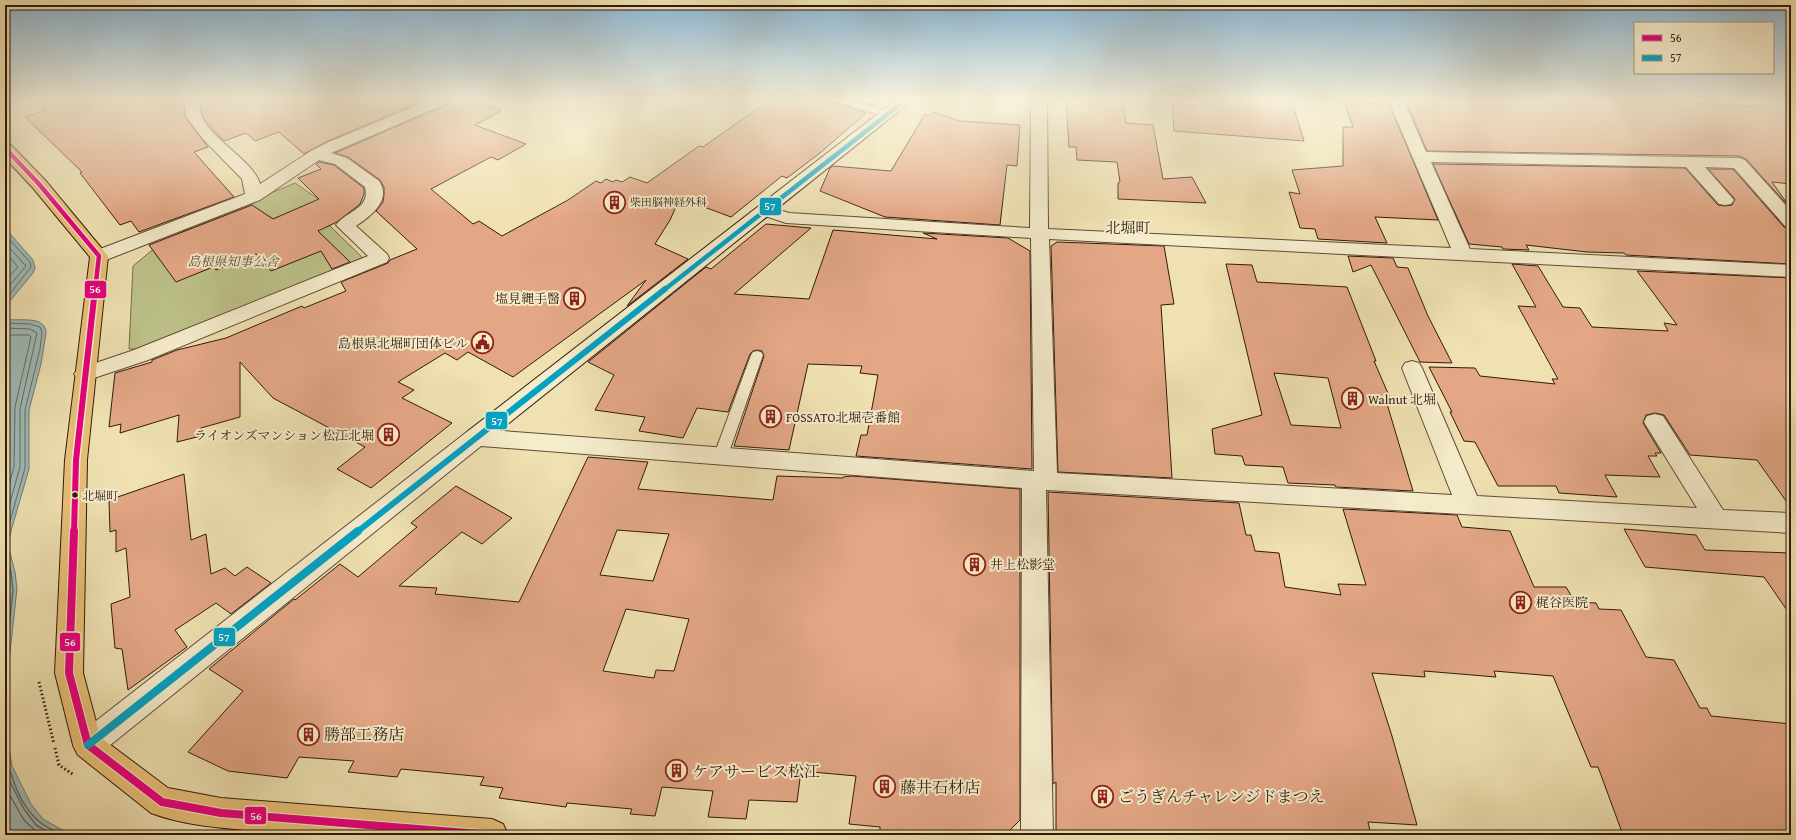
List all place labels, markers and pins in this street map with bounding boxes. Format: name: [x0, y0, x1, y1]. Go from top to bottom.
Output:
building icon: 柴田脳神経外科: [602, 189, 628, 215]
place label: 柴田脳神経外科: [630, 194, 707, 210]
building icon: 塩見縄手醫: [562, 285, 588, 311]
place label: 塩見縄手醫: [495, 289, 560, 308]
public building icon: 島根県北堀町団体ビル: [470, 330, 496, 356]
place label: 島根県北堀町団体ビル: [338, 334, 468, 353]
building icon: Walnut 北堀: [1340, 386, 1366, 412]
place label: Walnut 北堀: [1368, 390, 1436, 409]
building icon: FOSSATO北堀壱番館: [758, 404, 784, 430]
place label: FOSSATO北堀壱番館: [786, 408, 900, 427]
building icon: ライオンズマンション松江北堀: [376, 422, 402, 448]
place label: ライオンズマンション松江北堀: [194, 426, 374, 445]
place label: 北堀町: [82, 487, 118, 504]
marker: 北堀町: [70, 490, 80, 500]
building icon: 井上松影堂: [962, 551, 988, 577]
place label: 井上松影堂: [990, 555, 1055, 574]
building icon: 梶谷医院: [1508, 589, 1534, 615]
place label: 梶谷医院: [1536, 593, 1588, 612]
building icon: 勝部工務店: [296, 721, 322, 747]
place label: 勝部工務店: [324, 722, 404, 746]
building icon: ケアサービス松江: [663, 758, 689, 784]
place label: ケアサービス松江: [692, 759, 820, 783]
building icon: 藤井石材店: [871, 774, 897, 800]
place label: 藤井石材店: [900, 775, 980, 799]
building icon: ごうぎんチャレンジドまつえ: [1090, 783, 1116, 809]
place label: ごうぎんチャレンジドまつえ: [1118, 784, 1325, 808]

